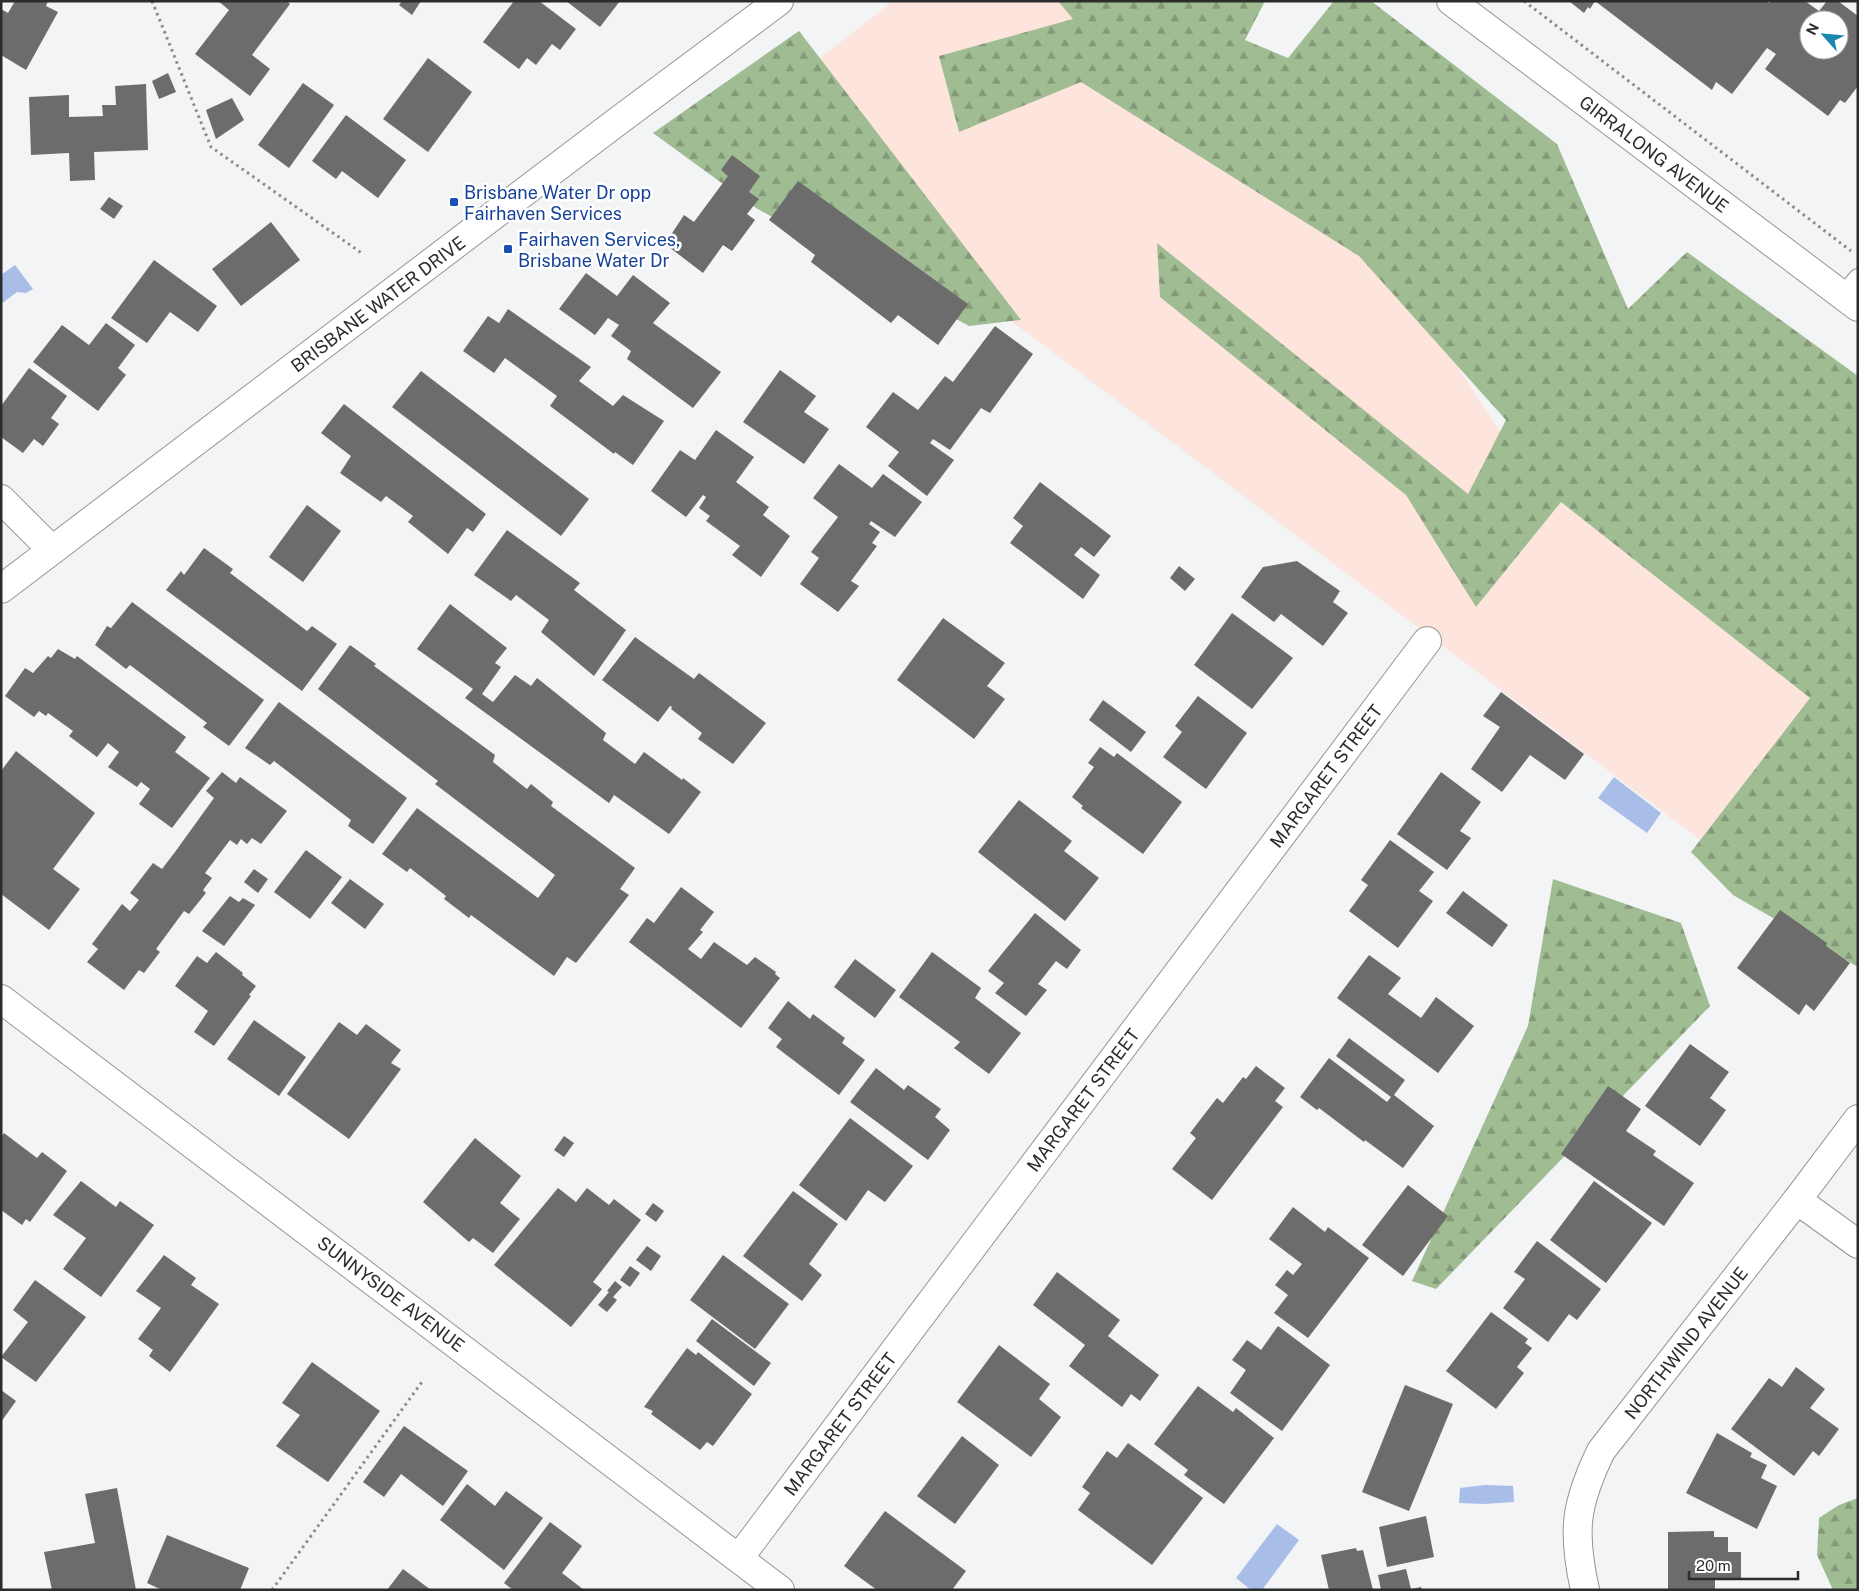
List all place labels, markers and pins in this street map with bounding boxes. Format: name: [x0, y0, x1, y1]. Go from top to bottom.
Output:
place label: Brisbane Water Dr opp Fairhaven Services: [464, 182, 651, 224]
marker: Brisbane Water Dr opp Fairhaven Services: [448, 196, 460, 208]
place label: Fairhaven Services, Brisbane Water Dr: [518, 229, 680, 271]
marker: Fairhaven Services, Brisbane Water Dr: [502, 243, 514, 255]

